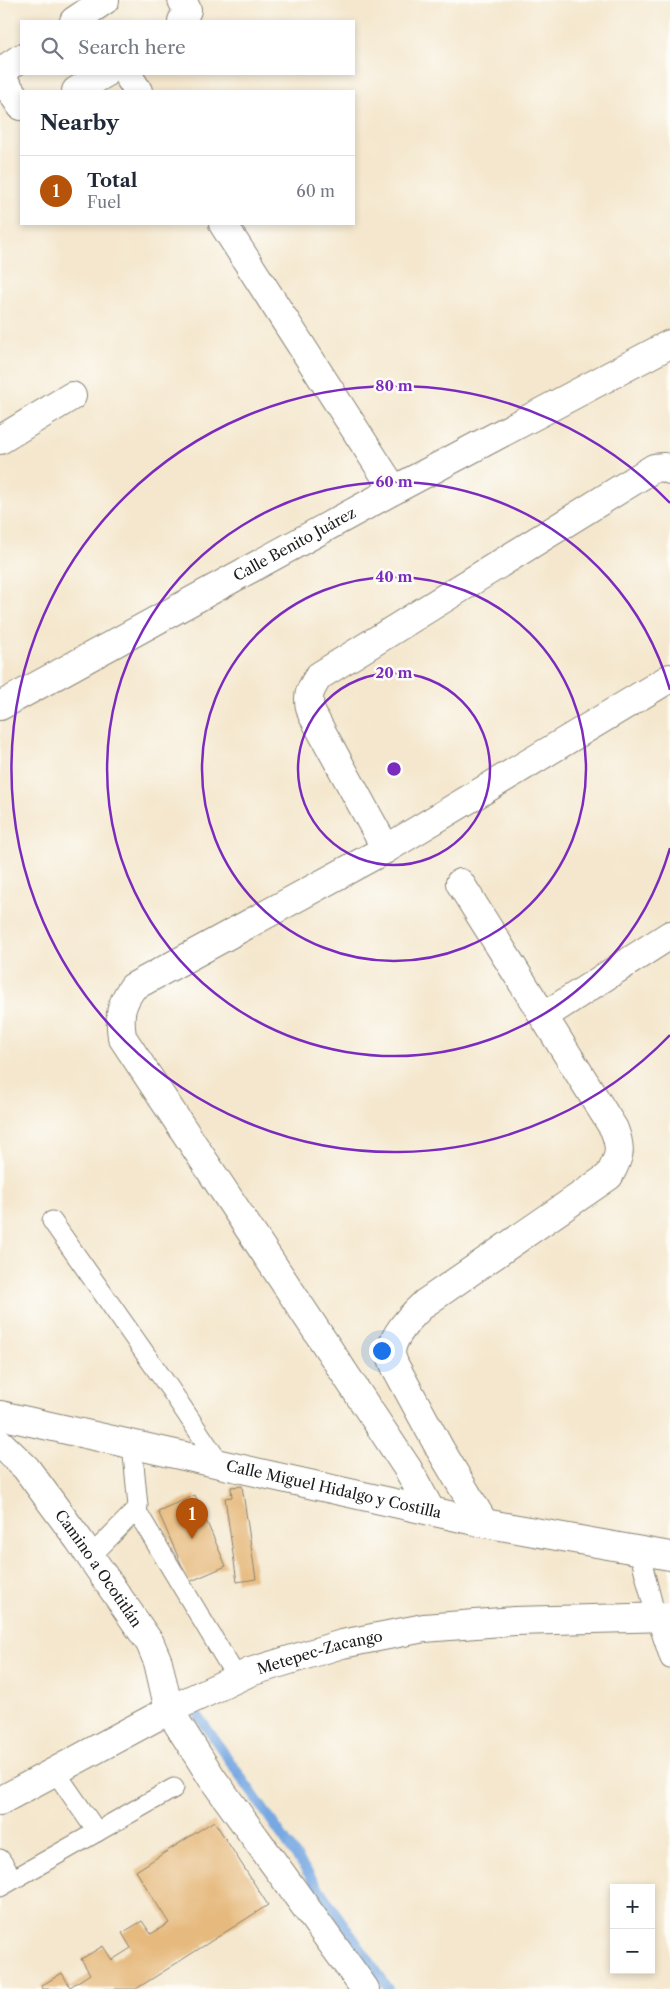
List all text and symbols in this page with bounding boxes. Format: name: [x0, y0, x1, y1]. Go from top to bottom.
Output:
search box: [20, 20, 355, 75]
icon: search: [38, 34, 66, 62]
text: Search here: [78, 36, 186, 59]
text: Nearby: [40, 110, 119, 135]
text: Total: [87, 169, 137, 192]
text: 1: [52, 181, 60, 201]
text: 60 m: [296, 181, 335, 201]
text: Fuel: [87, 192, 121, 212]
text: 80 m: [375, 376, 413, 395]
text: 60 m: [375, 472, 413, 491]
street label: Calle Benito Juárez: [230, 503, 359, 585]
text: 40 m: [375, 567, 413, 586]
text: 20 m: [375, 663, 413, 682]
centre of rings: [385, 760, 403, 778]
your location: [369, 1338, 395, 1364]
street label: Calle Miguel Hidalgo y Costilla: [224, 1456, 443, 1522]
pin: 1: [176, 1498, 208, 1539]
street label: Camino a Ocotitlán: [51, 1506, 147, 1631]
street label: Metepec-Zacango: [255, 1626, 384, 1678]
map controls: [610, 1884, 655, 1974]
button: +: [610, 1884, 655, 1929]
button: −: [610, 1929, 655, 1974]

